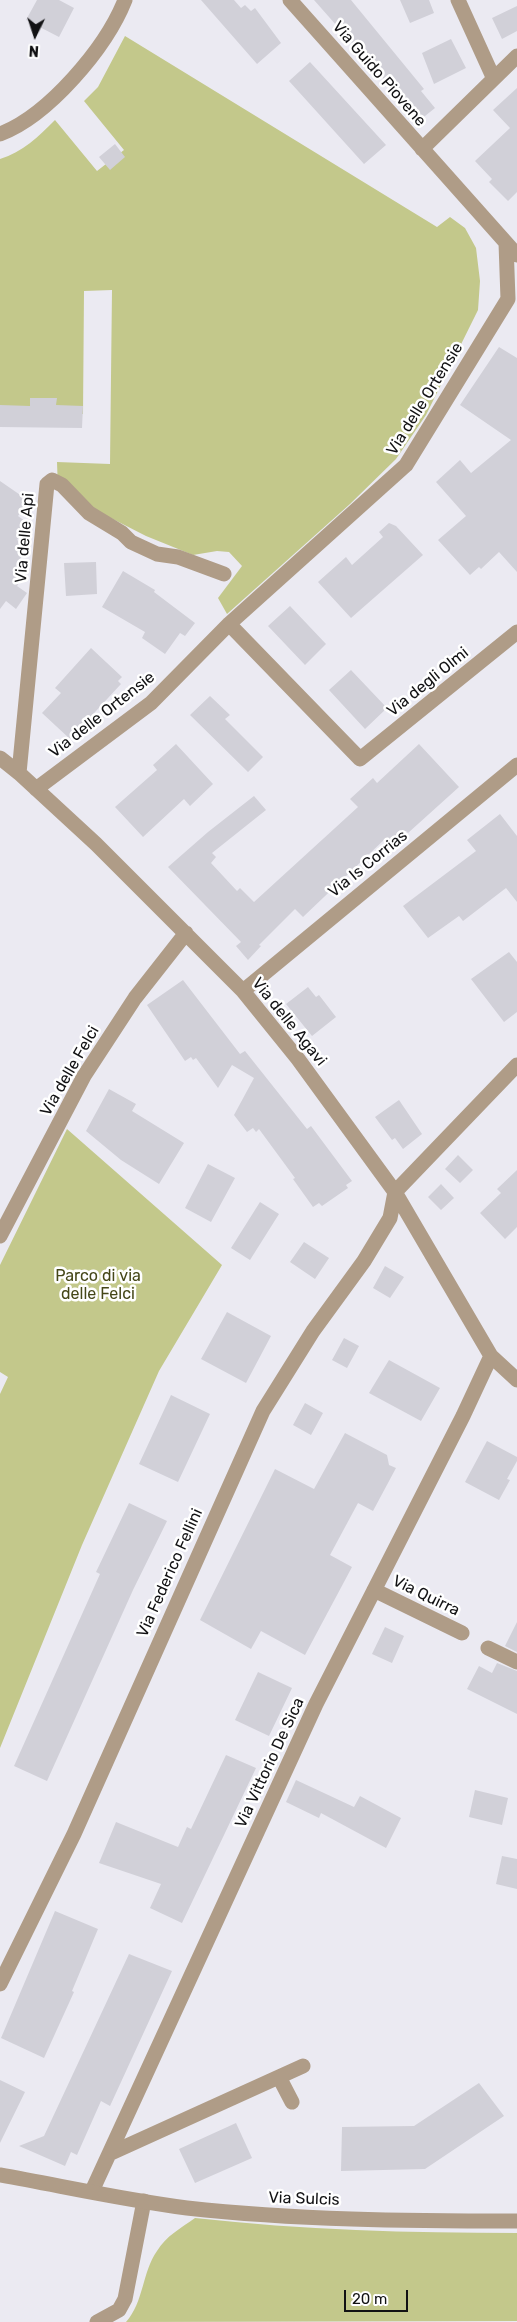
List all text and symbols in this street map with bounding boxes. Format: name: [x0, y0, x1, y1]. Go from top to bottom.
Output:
north arrow: [10, 10, 60, 60]
street label: Via Guido Piovene: [328, 17, 430, 131]
text: N: [28, 42, 40, 59]
street label: Via delle Ortensie: [383, 339, 467, 459]
street label: Via delle Api: [12, 492, 38, 584]
street label: Via degli Olmi: [383, 643, 473, 721]
street label: Via delle Ortensie: [45, 668, 159, 762]
street label: Via Is Corrias: [325, 826, 411, 902]
street label: Via delle Agavi: [248, 974, 330, 1070]
street label: Via delle Felci: [36, 1023, 104, 1119]
park label: Parco di via delle Felci: [55, 1266, 141, 1304]
street label: Via Federico Fellini: [133, 1506, 207, 1640]
street label: Via Quirra: [389, 1572, 463, 1620]
street label: Via Vittorio De Sica: [231, 1695, 309, 1831]
street label: Via Sulcis: [268, 2188, 340, 2210]
scale bar: [347, 2280, 411, 2312]
text: 20 m: [352, 2290, 387, 2308]

